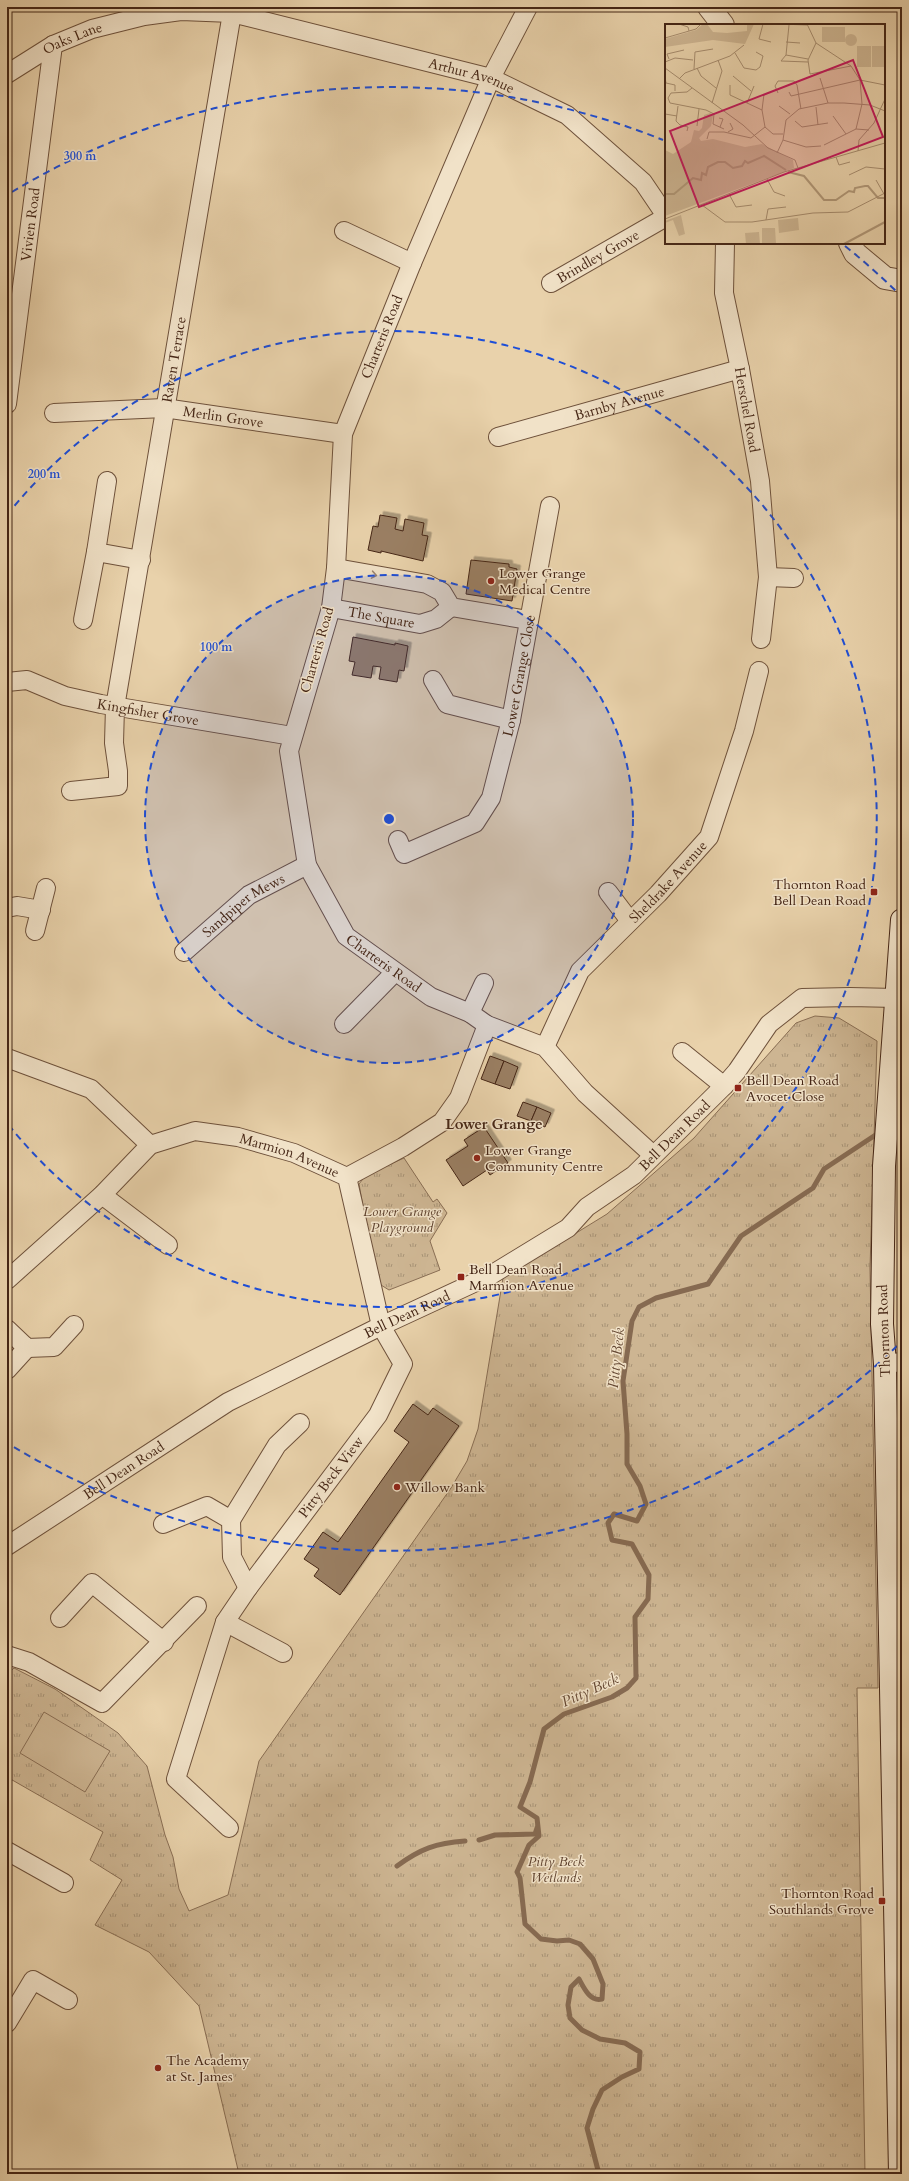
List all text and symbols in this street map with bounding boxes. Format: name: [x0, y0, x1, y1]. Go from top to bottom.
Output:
street label: Oaks Lane: [39, 17, 104, 59]
inset map: [665, 24, 885, 244]
street label: Arthur Avenue: [427, 53, 518, 98]
text: 300 m: [64, 148, 97, 164]
street label: Vivien Road: [16, 186, 44, 262]
street label: Brindley Grove: [553, 225, 643, 287]
street label: Charteris Road: [357, 292, 408, 382]
street label: Raven Terrace: [157, 315, 190, 404]
street label: Herschel Road: [730, 365, 764, 454]
street label: Barnby Avenue: [572, 381, 667, 425]
street label: Merlin Grove: [182, 401, 265, 432]
text: 200 m: [28, 466, 61, 482]
place label: Lower Grange Medical Centre: [499, 564, 591, 599]
one-way arrow: [371, 570, 378, 578]
marker: Lower Grange Medical Centre: [486, 576, 496, 586]
street label: The Square: [346, 602, 416, 632]
street label: Charteris Road: [296, 604, 338, 695]
street label: Lower Grange Close: [498, 613, 540, 739]
text: 100 m: [200, 639, 233, 655]
street label: Kingfisher Grove: [96, 694, 200, 730]
centre of rings: [382, 812, 396, 826]
street label: Sheldrake Avenue: [625, 836, 711, 927]
street label: Sandpiper Mews: [198, 869, 288, 941]
place label: Thornton Road Bell Dean Road: [773, 875, 867, 910]
marker: Thornton Road Bell Dean Road: [869, 887, 879, 897]
street label: Charteris Road: [342, 930, 426, 997]
place label: Bell Dean Road Avocet Close: [746, 1071, 840, 1106]
marker: Bell Dean Road Avocet Close: [733, 1083, 743, 1093]
street label: Bell Dean Road: [635, 1095, 715, 1175]
district label: Lower Grange: [445, 1114, 543, 1134]
street label: Marmion Avenue: [238, 1128, 342, 1182]
place label: Lower Grange Community Centre: [485, 1141, 603, 1176]
marker: Lower Grange Community Centre: [472, 1153, 482, 1163]
park label: Lower Grange Playground: [363, 1202, 442, 1237]
place label: Bell Dean Road Marmion Avenue: [469, 1260, 574, 1295]
marker: Bell Dean Road Marmion Avenue: [456, 1272, 466, 1282]
street label: Thornton Road: [873, 1284, 895, 1378]
street label: Bell Dean Road: [361, 1286, 453, 1343]
water label: Pitty Beck: [603, 1326, 629, 1389]
street label: Pitty Beck View: [294, 1432, 368, 1522]
street label: Bell Dean Road: [79, 1436, 168, 1503]
place label: Willow Bank: [404, 1478, 486, 1497]
marker: Willow Bank: [392, 1482, 402, 1492]
water label: Pitty Beck: [558, 1668, 622, 1711]
park label: Pitty Beck Wetlands: [528, 1852, 584, 1887]
place label: Thornton Road Southlands Grove: [769, 1884, 875, 1919]
marker: Thornton Road Southlands Grove: [877, 1896, 887, 1906]
place label: The Academy at St. James: [166, 2051, 250, 2086]
marker: The Academy at St. James: [153, 2063, 163, 2073]

